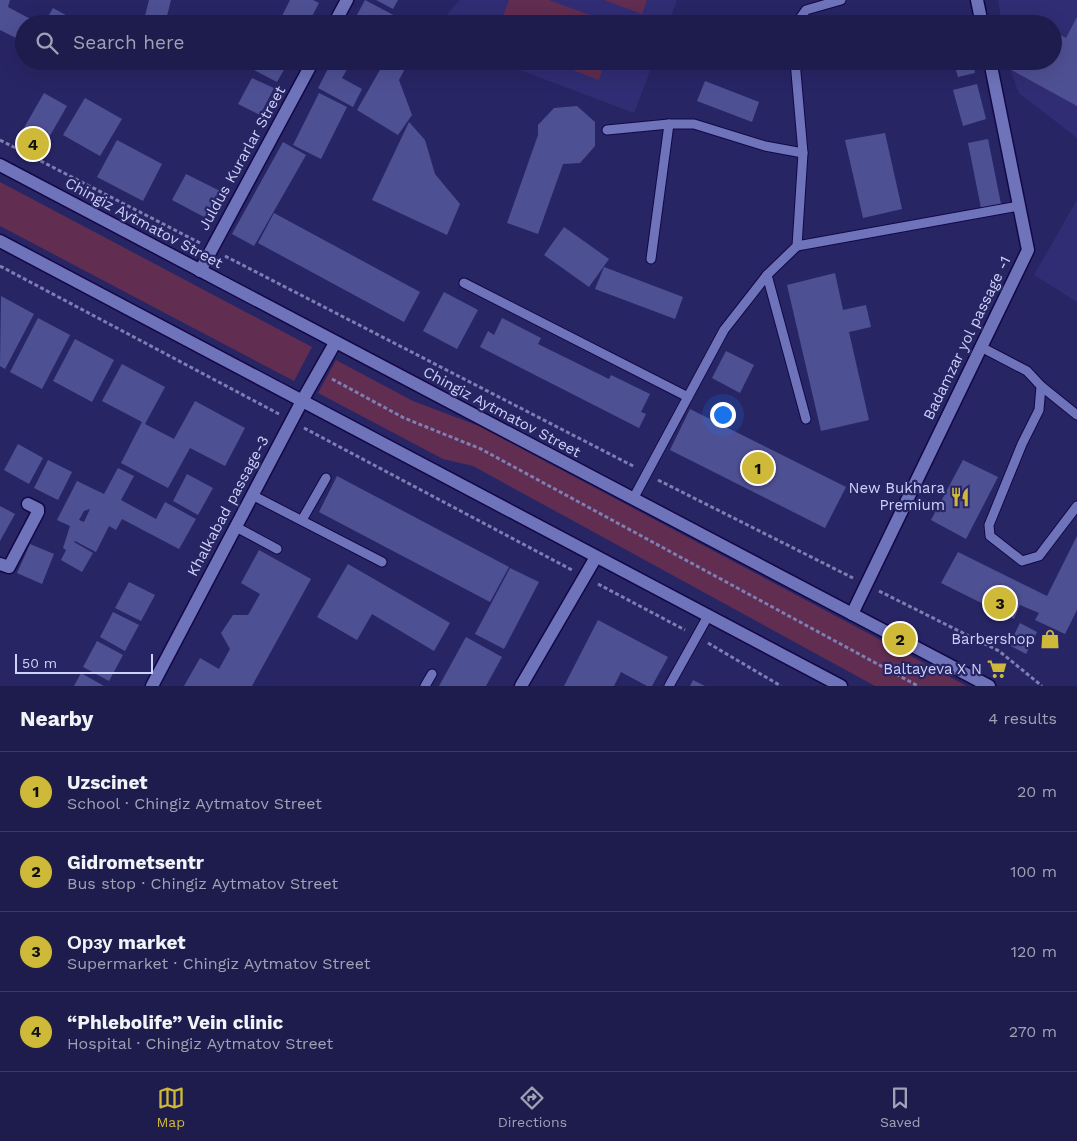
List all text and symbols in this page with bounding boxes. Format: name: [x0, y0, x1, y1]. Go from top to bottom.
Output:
search box: [15, 15, 1062, 70]
icon: search: [33, 29, 61, 57]
text: Search here: [73, 31, 184, 54]
street label: Juldus Kurarlar Street: [195, 82, 290, 233]
pin: 4: [17, 125, 49, 163]
street label: Chingiz Aytmatov Street: [62, 174, 227, 273]
street label: Bаdаmzаr yol passage -1: [919, 253, 1015, 423]
street label: Chingiz Aytmatov Street: [420, 363, 585, 462]
your location: [710, 402, 736, 428]
street label: Khalkabad passage-3: [183, 433, 273, 579]
pin: 1: [742, 449, 774, 487]
place label: New Bukhara Premium: [849, 479, 946, 514]
restaurant icon: New Bukhara Premium: [949, 486, 971, 508]
pin: 3: [984, 584, 1016, 622]
pin: 2: [884, 620, 916, 658]
shop icon: Barbershop: [1039, 628, 1061, 650]
place label: Barbershop: [951, 630, 1035, 648]
scale bar: [15, 651, 152, 674]
text: 50 m: [22, 655, 57, 671]
supermarket icon: Baltayeva X N: [986, 658, 1008, 680]
place label: Baltayeva X N: [883, 660, 982, 678]
text: Nearby: [20, 706, 93, 731]
text: 4 results: [988, 709, 1057, 728]
text: Uzscinet: [67, 771, 148, 794]
text: 1: [33, 782, 39, 801]
text: 20 m: [1017, 782, 1057, 801]
text: School · Chingiz Aytmatov Street: [67, 794, 322, 813]
text: Gidrometsentr: [67, 851, 204, 874]
text: 2: [31, 862, 41, 881]
text: 100 m: [1010, 862, 1057, 881]
text: Bus stop · Chingiz Aytmatov Street: [67, 874, 338, 893]
text: Орзу market: [67, 931, 186, 954]
text: 3: [31, 942, 41, 961]
text: 120 m: [1011, 942, 1057, 961]
text: Supermarket · Chingiz Aytmatov Street: [67, 954, 370, 973]
text: “Phlebolife” Vein clinic: [67, 1011, 283, 1034]
text: 4: [31, 1022, 41, 1041]
text: 270 m: [1009, 1022, 1057, 1041]
text: Hospital · Chingiz Aytmatov Street: [67, 1034, 333, 1053]
tab: Map: [156, 1084, 185, 1130]
tab: Directions: [498, 1084, 567, 1130]
tab: Saved: [880, 1084, 921, 1130]

